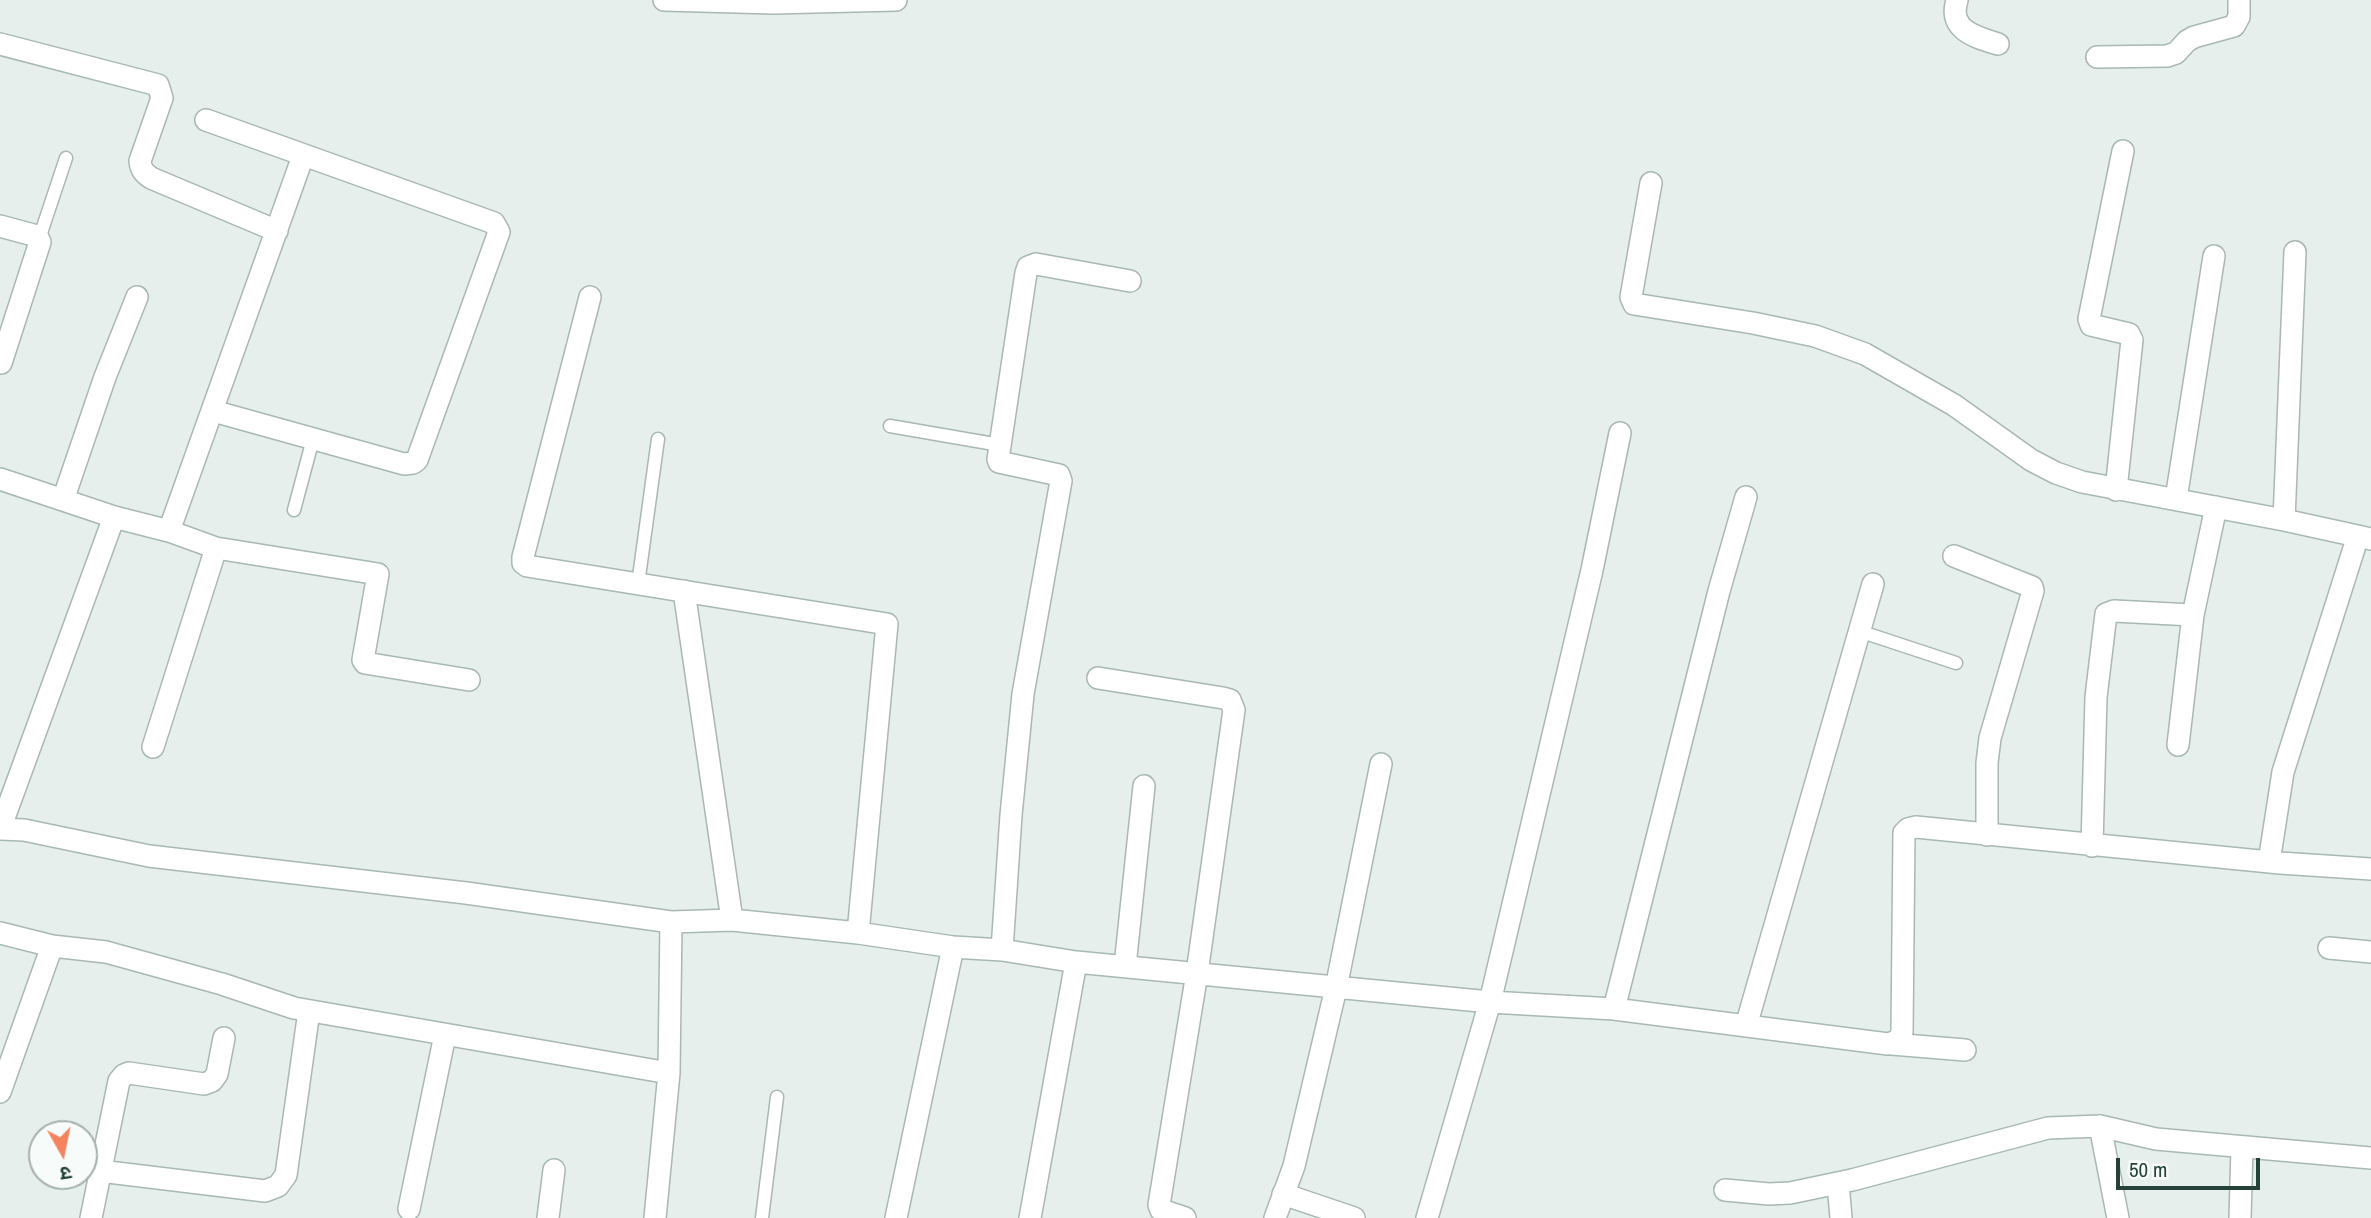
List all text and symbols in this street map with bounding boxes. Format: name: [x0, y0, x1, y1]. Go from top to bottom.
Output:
north arrow: [28, 1120, 98, 1190]
scale bar: [2119, 1144, 2262, 1188]
text: 50 m: [2129, 1155, 2167, 1184]
text: उ: [58, 1160, 73, 1187]

